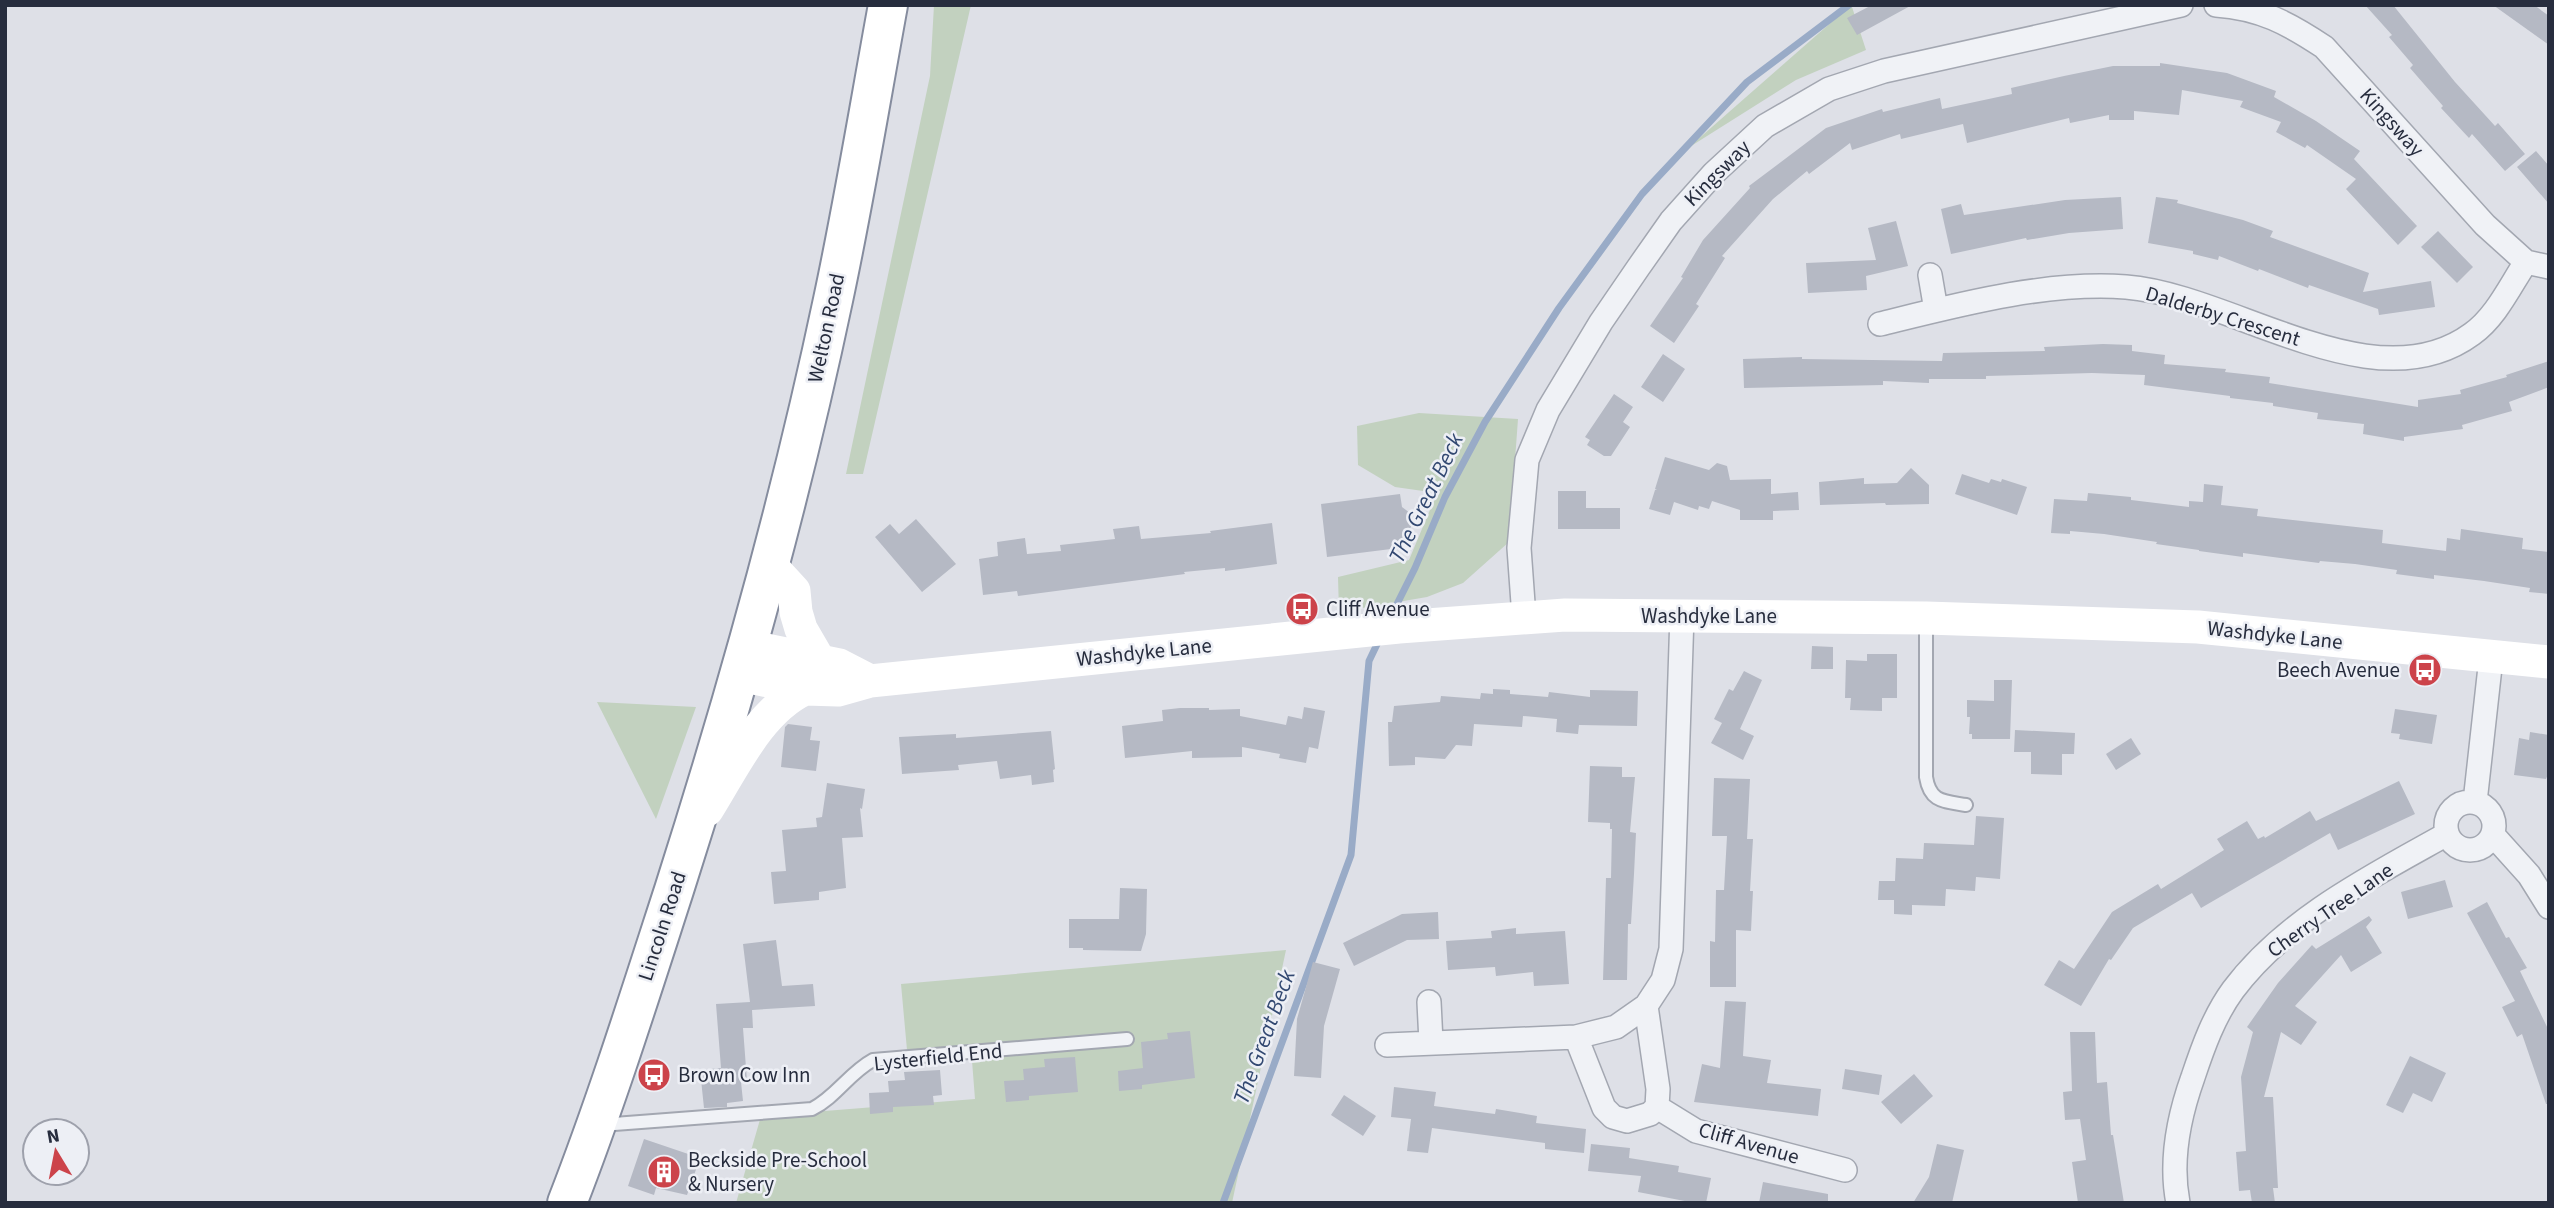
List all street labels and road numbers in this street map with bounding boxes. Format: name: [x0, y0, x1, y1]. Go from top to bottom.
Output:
street label: Kingsway: [2353, 81, 2431, 163]
street label: Kingsway: [1677, 133, 1757, 213]
street label: Welton Road: [800, 270, 852, 386]
street label: Dalderby Crescent: [2142, 278, 2304, 354]
street label: Washdyke Lane: [1641, 601, 1777, 631]
street label: Washdyke Lane: [2206, 613, 2344, 657]
street label: Washdyke Lane: [1075, 630, 1213, 674]
street label: Cherry Tree Lane: [2261, 855, 2399, 965]
street label: Lincoln Road: [630, 867, 694, 985]
street label: Lysterfield End: [872, 1035, 1004, 1079]
street label: Cliff Avenue: [1695, 1114, 1803, 1172]

